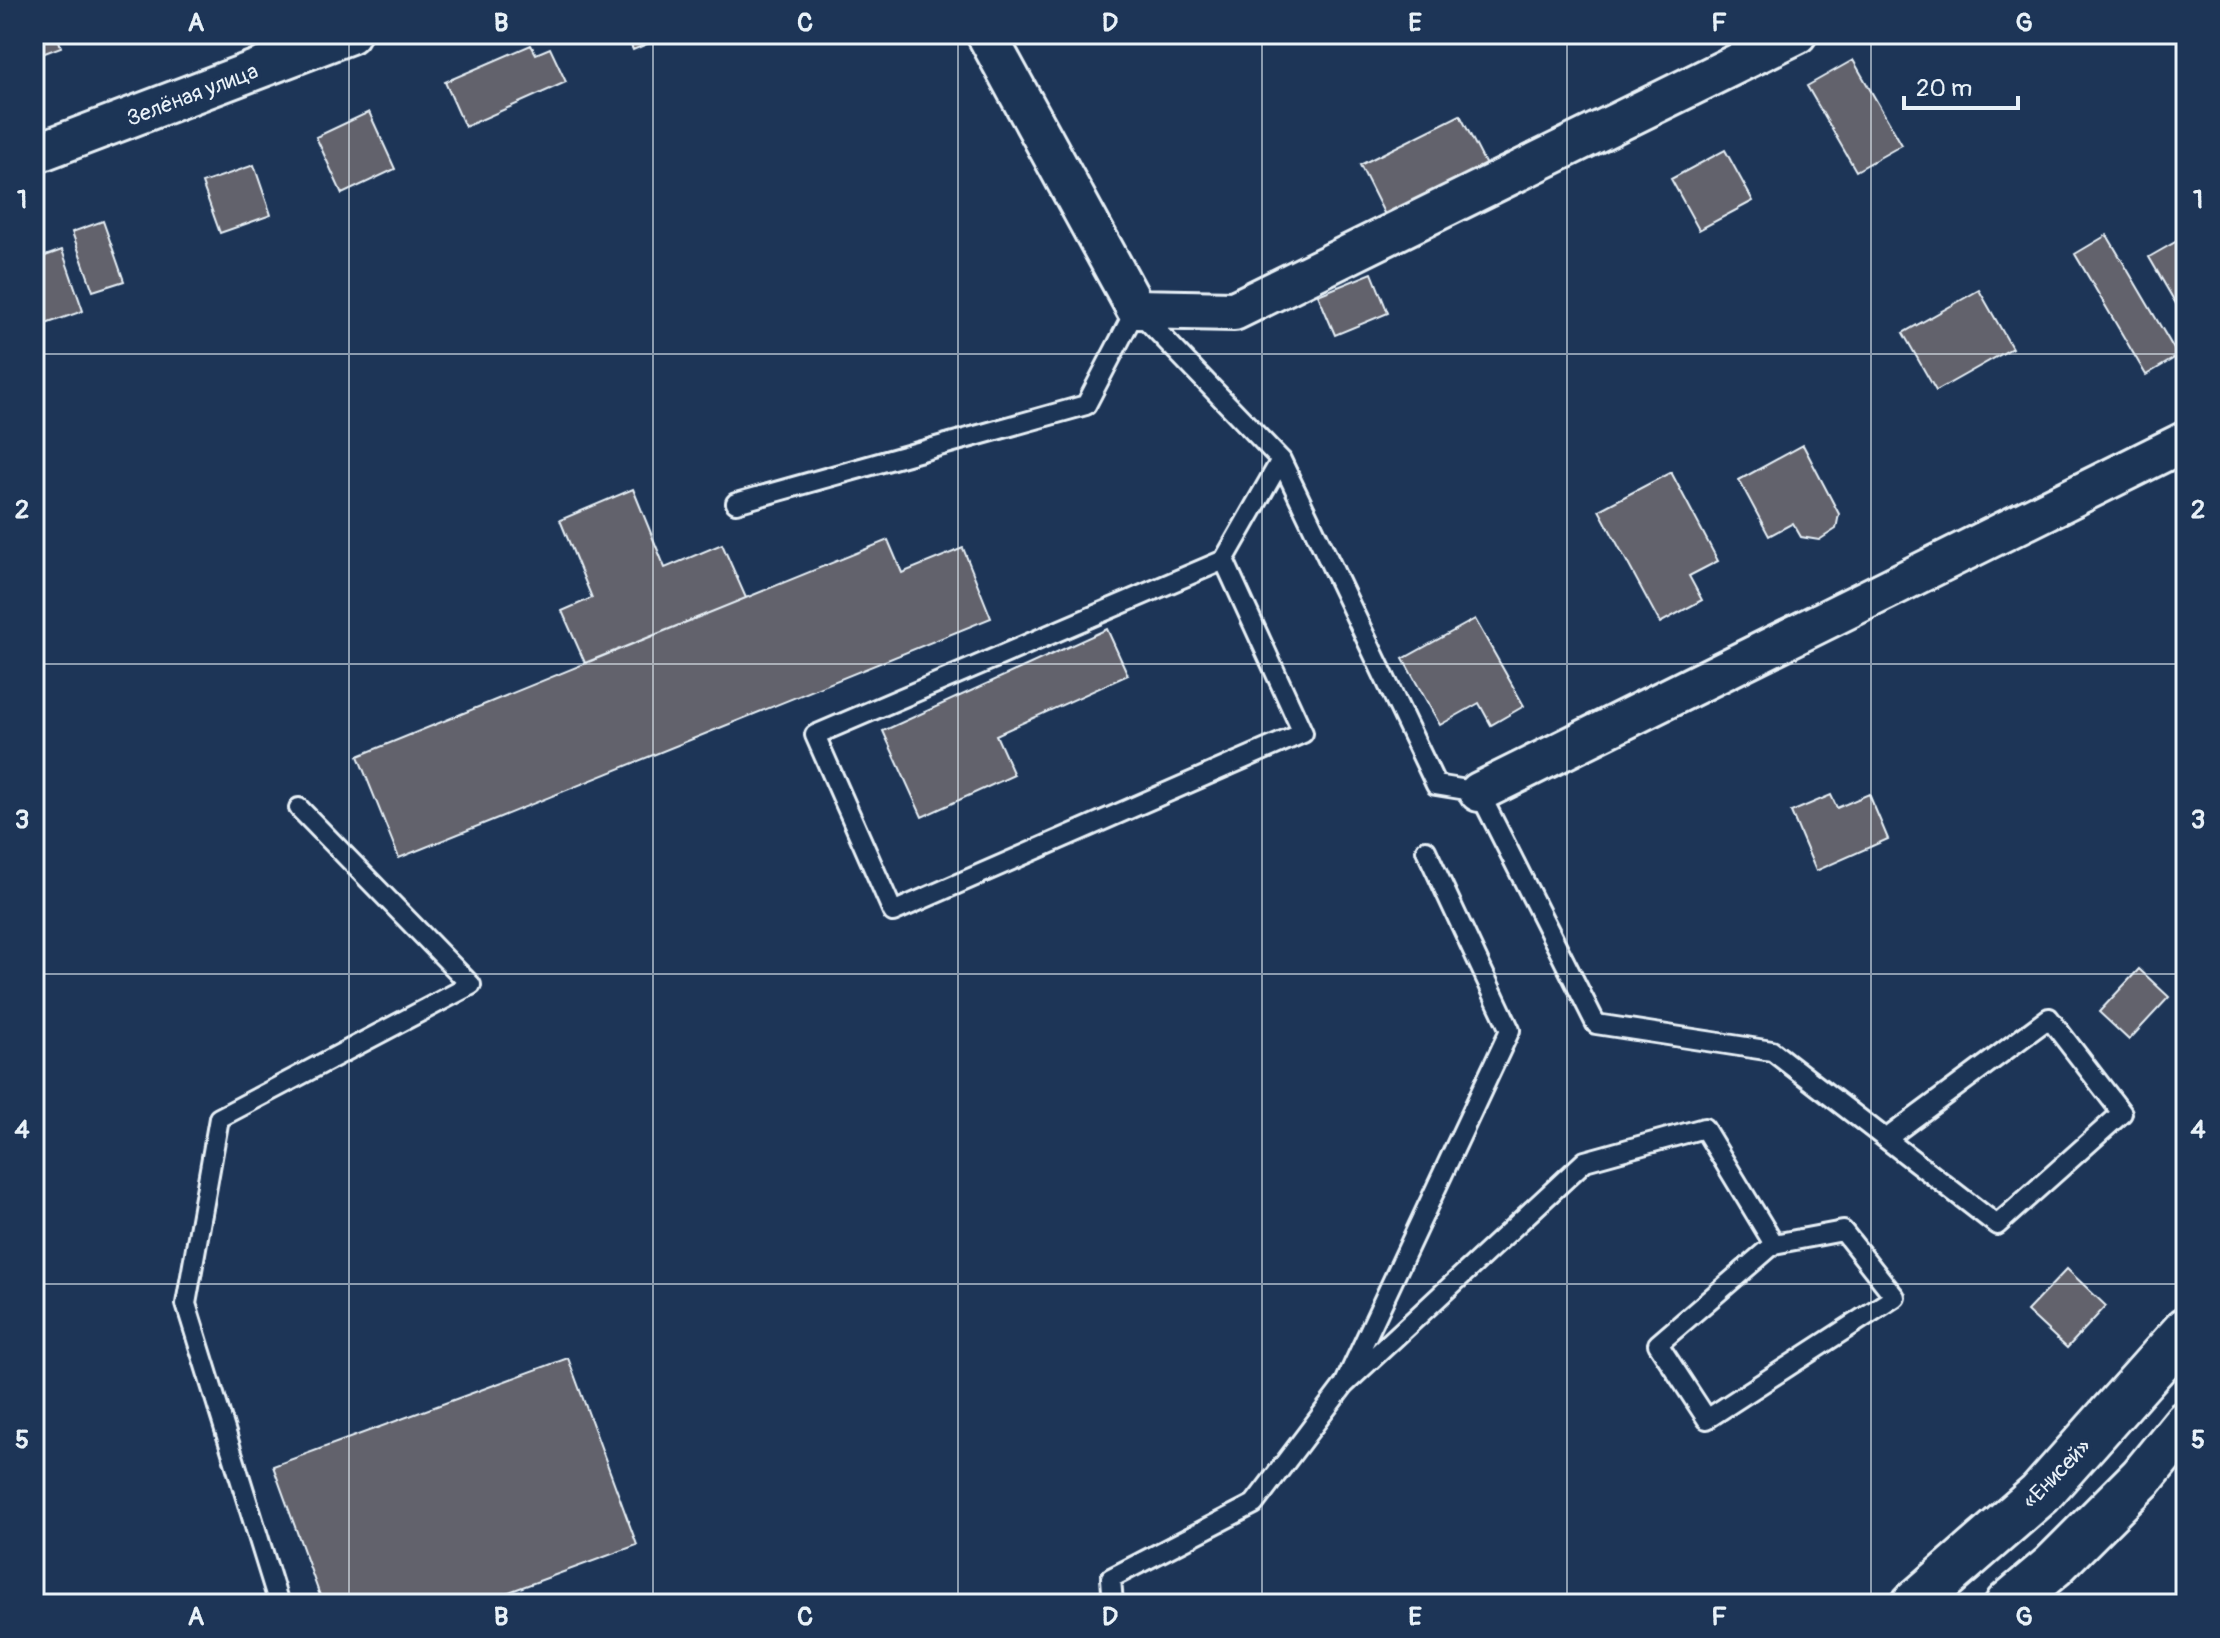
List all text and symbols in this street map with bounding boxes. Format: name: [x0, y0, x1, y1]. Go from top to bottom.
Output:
text: A: [188, 7, 205, 39]
text: B: [494, 7, 508, 39]
text: C: [797, 7, 813, 39]
text: D: [1102, 7, 1118, 39]
text: E: [1408, 7, 1422, 39]
text: F: [1711, 7, 1727, 39]
text: G: [2015, 7, 2033, 39]
street label: Зелёная улица: [123, 57, 262, 133]
scale bar: [1904, 60, 2018, 110]
text: 20 m: [1916, 74, 1972, 103]
text: 1: [17, 184, 27, 216]
text: 1: [2193, 184, 2203, 216]
text: 2: [15, 494, 29, 526]
text: 2: [2191, 494, 2205, 526]
text: 3: [15, 804, 29, 836]
text: 3: [2191, 804, 2205, 836]
text: 4: [14, 1114, 30, 1146]
text: 4: [2190, 1114, 2206, 1146]
text: 5: [15, 1424, 29, 1456]
text: 5: [2191, 1424, 2205, 1456]
street label: «Енисей»: [2016, 1433, 2097, 1515]
text: A: [188, 1601, 205, 1633]
text: B: [494, 1601, 508, 1633]
text: C: [797, 1601, 813, 1633]
text: D: [1102, 1601, 1118, 1633]
text: E: [1408, 1601, 1422, 1633]
text: F: [1711, 1601, 1727, 1633]
text: G: [2015, 1601, 2033, 1633]

